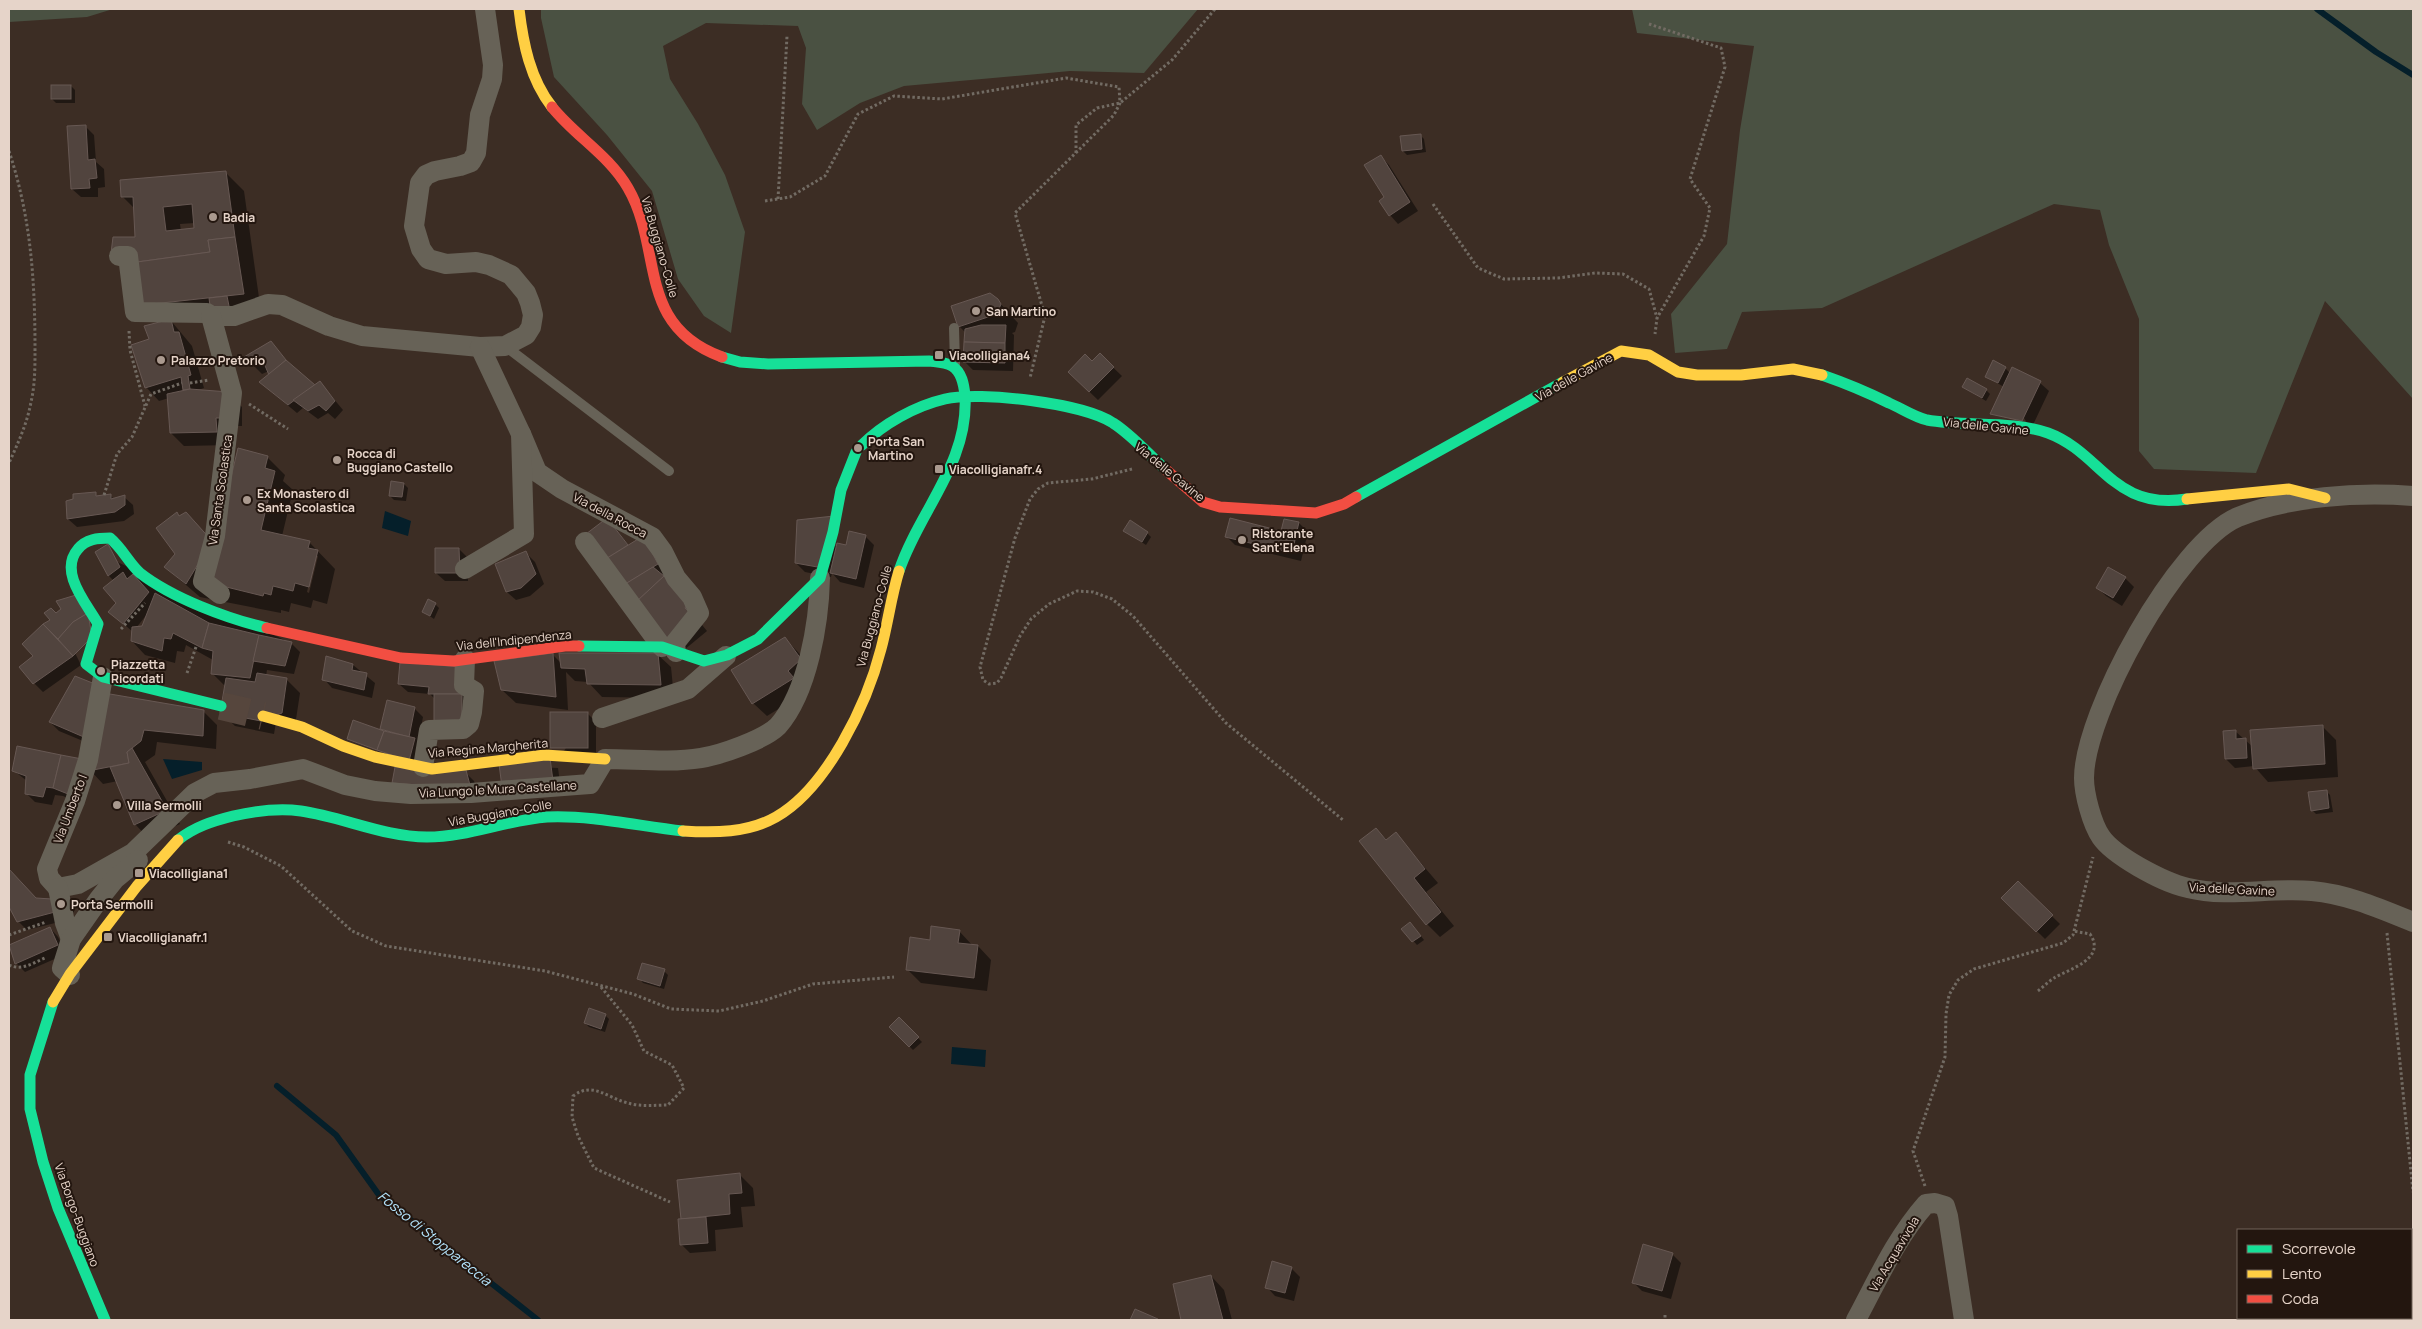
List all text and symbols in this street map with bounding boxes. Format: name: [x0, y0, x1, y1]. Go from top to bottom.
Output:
street label: Via Buggiano-Colle: [637, 194, 683, 300]
place label: Badia: [223, 209, 255, 226]
marker: Badia: [207, 211, 219, 223]
place label: San Martino: [986, 303, 1056, 320]
marker: San Martino: [970, 305, 982, 317]
place label: Viacolligiana4: [949, 347, 1030, 364]
marker: Viacolligiana4: [933, 349, 945, 361]
street label: Via delle Gavine: [1532, 349, 1616, 405]
place label: Palazzo Pretorio: [171, 352, 265, 369]
marker: Palazzo Pretorio: [155, 354, 167, 366]
street label: Via delle Gavine: [1942, 413, 2030, 439]
place label: Porta San Martino: [868, 433, 925, 464]
street label: Via Santa Scolastica: [204, 434, 236, 546]
street label: Via delle Gavine: [1131, 438, 1209, 506]
marker: Porta San Martino: [852, 442, 864, 454]
place label: Rocca di Buggiano Castello: [347, 445, 453, 476]
marker: Rocca di Buggiano Castello: [331, 454, 343, 466]
place label: Viacolligianafr.4: [949, 461, 1042, 478]
marker: Viacolligianafr.4: [933, 463, 945, 475]
place label: Ex Monastero di Santa Scolastica: [257, 485, 355, 516]
street label: Via della Rocca: [570, 488, 650, 542]
marker: Ex Monastero di Santa Scolastica: [241, 494, 253, 506]
place label: Ristorante Sant'Elena: [1252, 525, 1315, 556]
marker: Ristorante Sant'Elena: [1236, 534, 1248, 546]
street label: Via Buggiano-Colle: [852, 563, 896, 669]
street label: Via dell'Indipendenza: [456, 626, 572, 654]
place label: Piazzetta Ricordati: [111, 656, 165, 687]
marker: Piazzetta Ricordati: [95, 665, 107, 677]
street label: Via Regina Margherita: [427, 734, 549, 762]
street label: Via Umberto I: [49, 772, 91, 846]
street label: Via Lungo le Mura Castellane: [419, 776, 577, 802]
street label: Via Buggiano-Colle: [447, 796, 553, 830]
place label: Villa Sermolli: [127, 797, 202, 814]
marker: Villa Sermolli: [111, 799, 123, 811]
place label: Viacolligiana1: [149, 865, 228, 882]
marker: Viacolligiana1: [133, 867, 145, 879]
street label: Via delle Gavine: [2189, 878, 2275, 900]
place label: Porta Sermolli: [71, 896, 153, 913]
marker: Porta Sermolli: [55, 898, 67, 910]
place label: Viacolligianafr.1: [118, 929, 208, 946]
marker: Viacolligianafr.1: [102, 931, 114, 943]
street label: Via Borgo-Buggiano: [50, 1161, 104, 1269]
water label: Fosso di Stoppareccia: [374, 1186, 497, 1291]
street label: Via Acquavivola: [1865, 1213, 1923, 1295]
legend: [2237, 1229, 2412, 1319]
text: Scorrevole: [2282, 1238, 2356, 1259]
text: Lento: [2282, 1263, 2322, 1284]
text: Coda: [2282, 1288, 2319, 1309]

